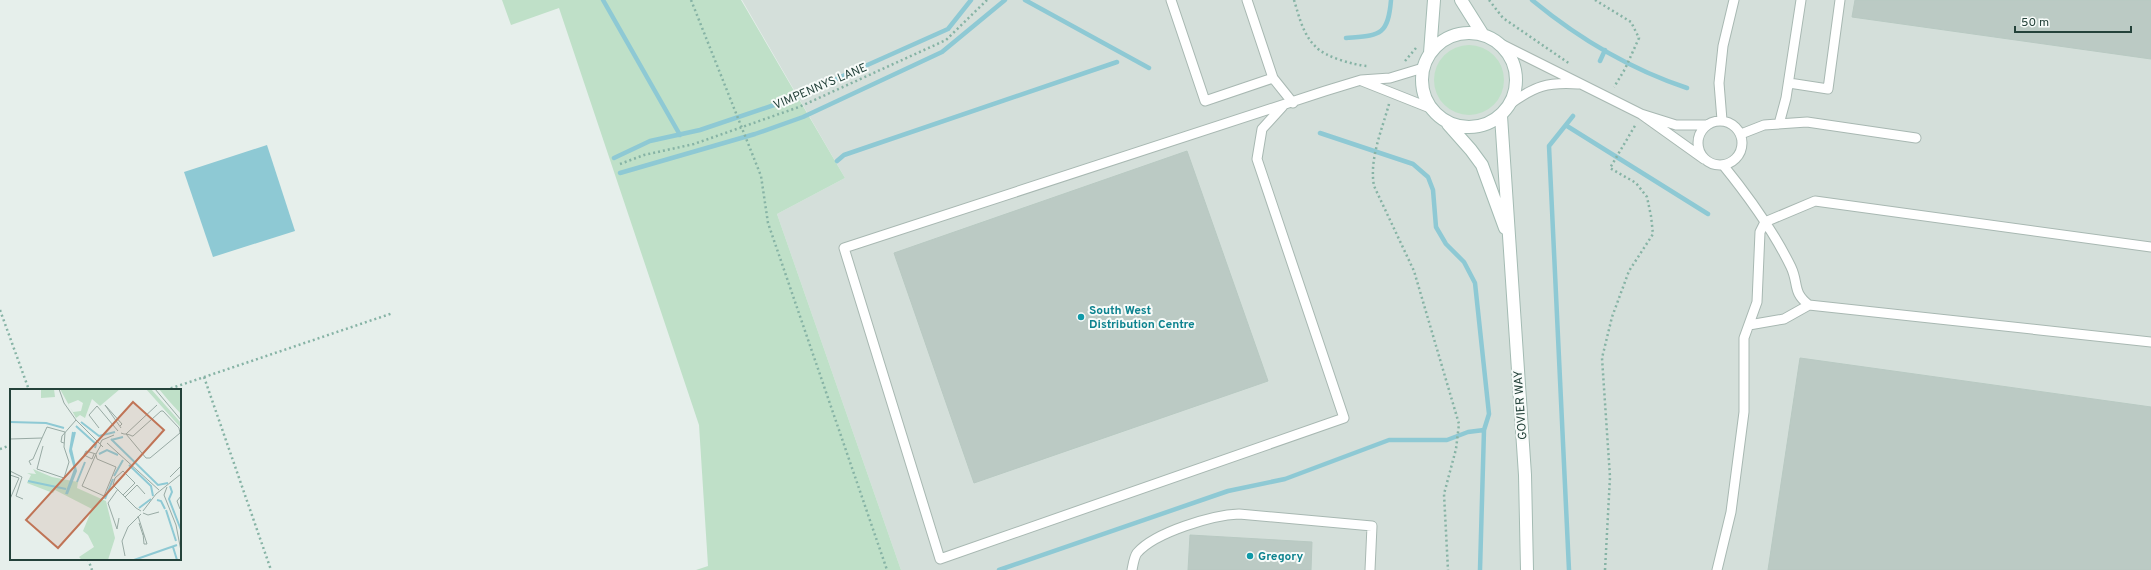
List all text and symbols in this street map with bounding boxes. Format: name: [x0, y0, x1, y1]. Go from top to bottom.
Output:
scale bar: [2015, 8, 2131, 34]
text: 50 m: [2021, 15, 2049, 31]
street label: VIMPENNYS LANE: [771, 60, 870, 114]
place label: South West Distribution Centre: [1089, 303, 1195, 333]
marker: South West Distribution Centre: [1076, 312, 1086, 322]
street label: GOVIER WAY: [1511, 369, 1531, 440]
inset map: [10, 389, 181, 560]
place label: Gregory: [1258, 549, 1303, 565]
marker: Gregory: [1245, 551, 1255, 561]

